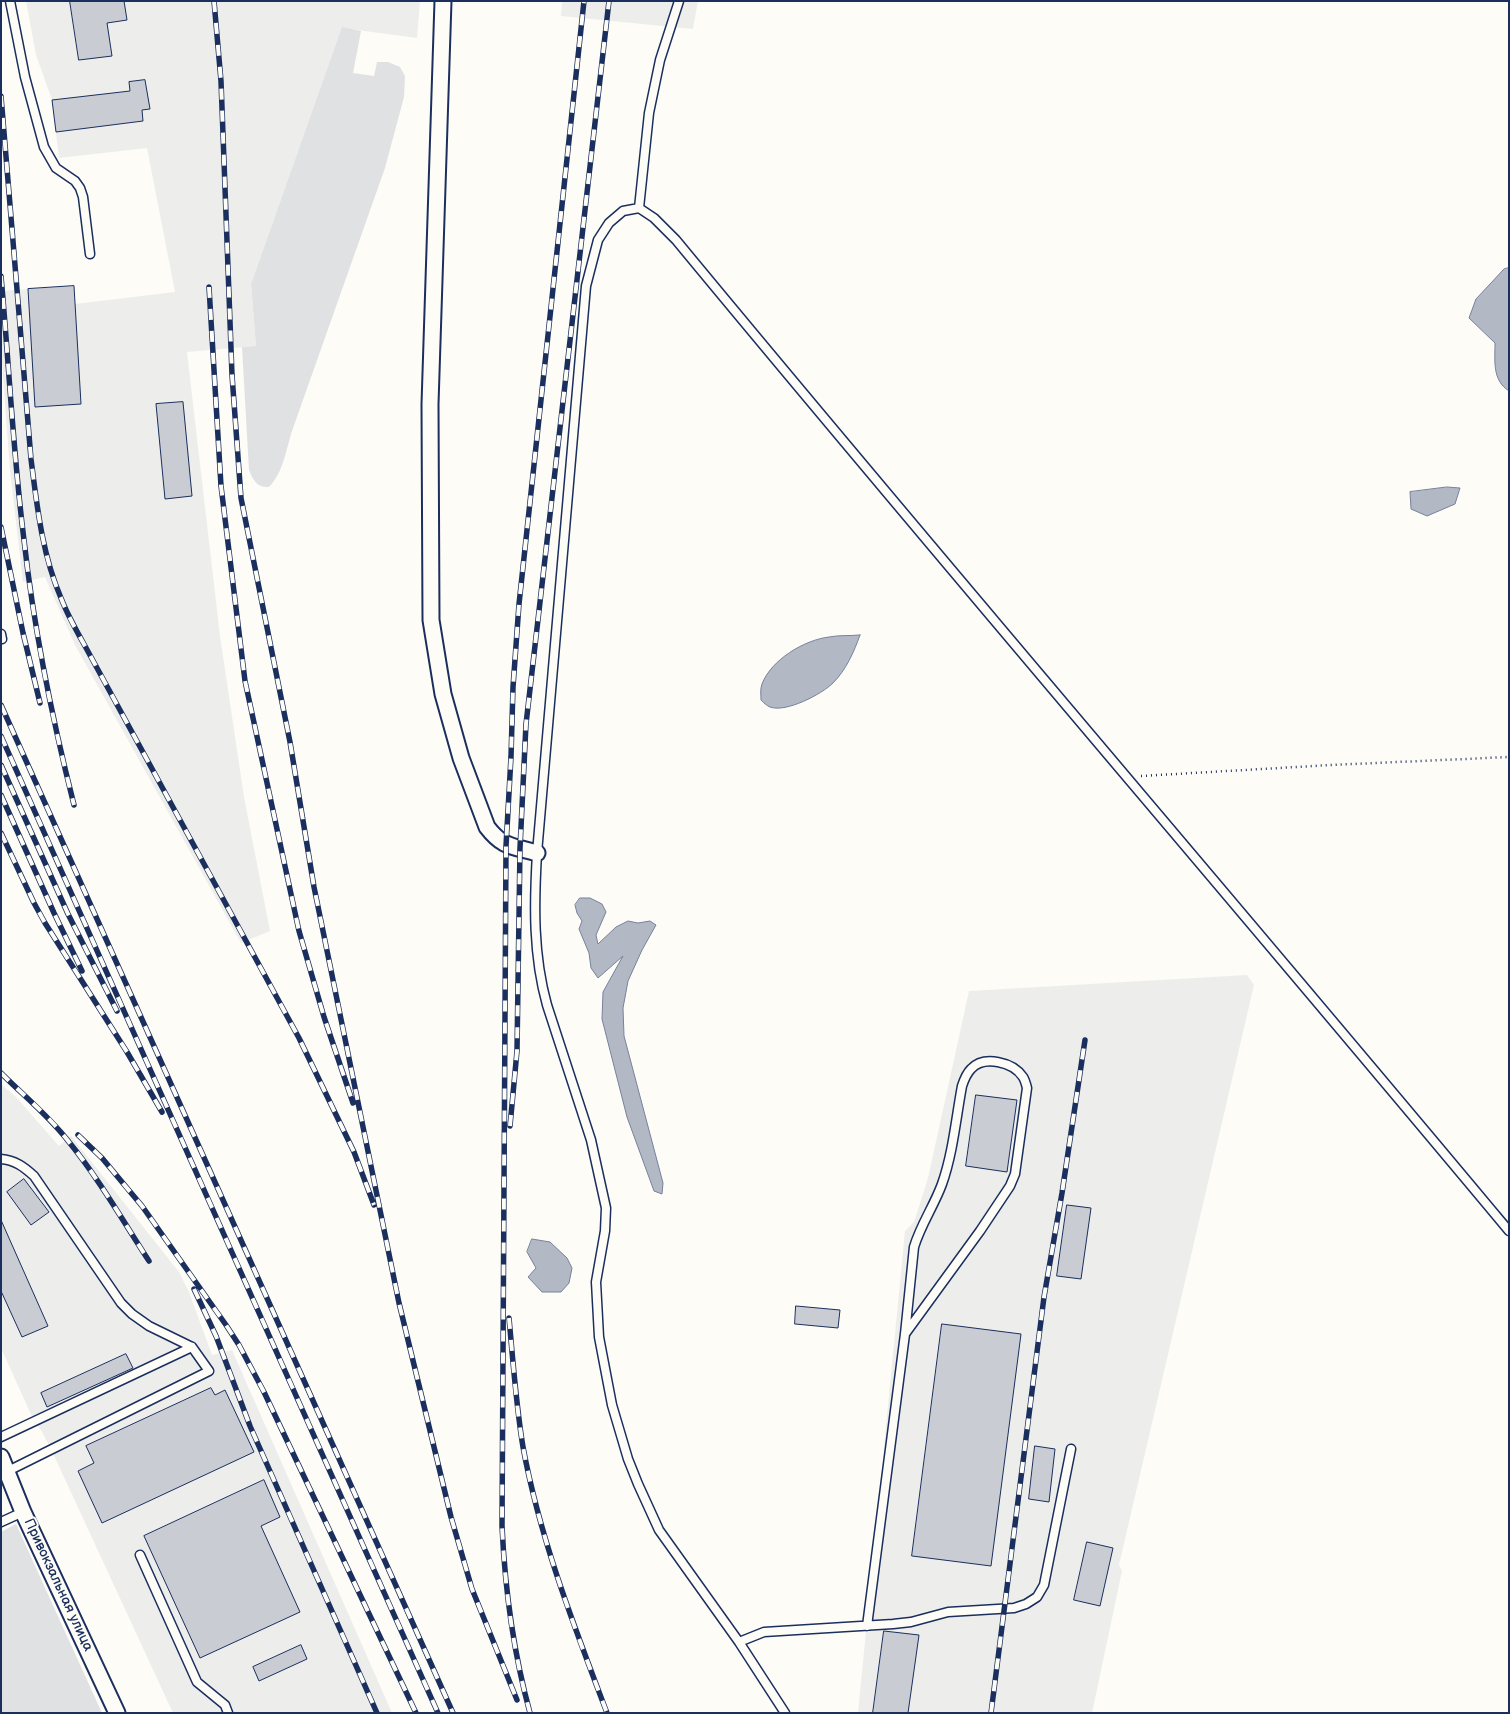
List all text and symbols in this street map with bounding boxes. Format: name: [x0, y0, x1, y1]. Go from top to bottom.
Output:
street label: Привокзальная улица: [20, 1516, 96, 1654]

